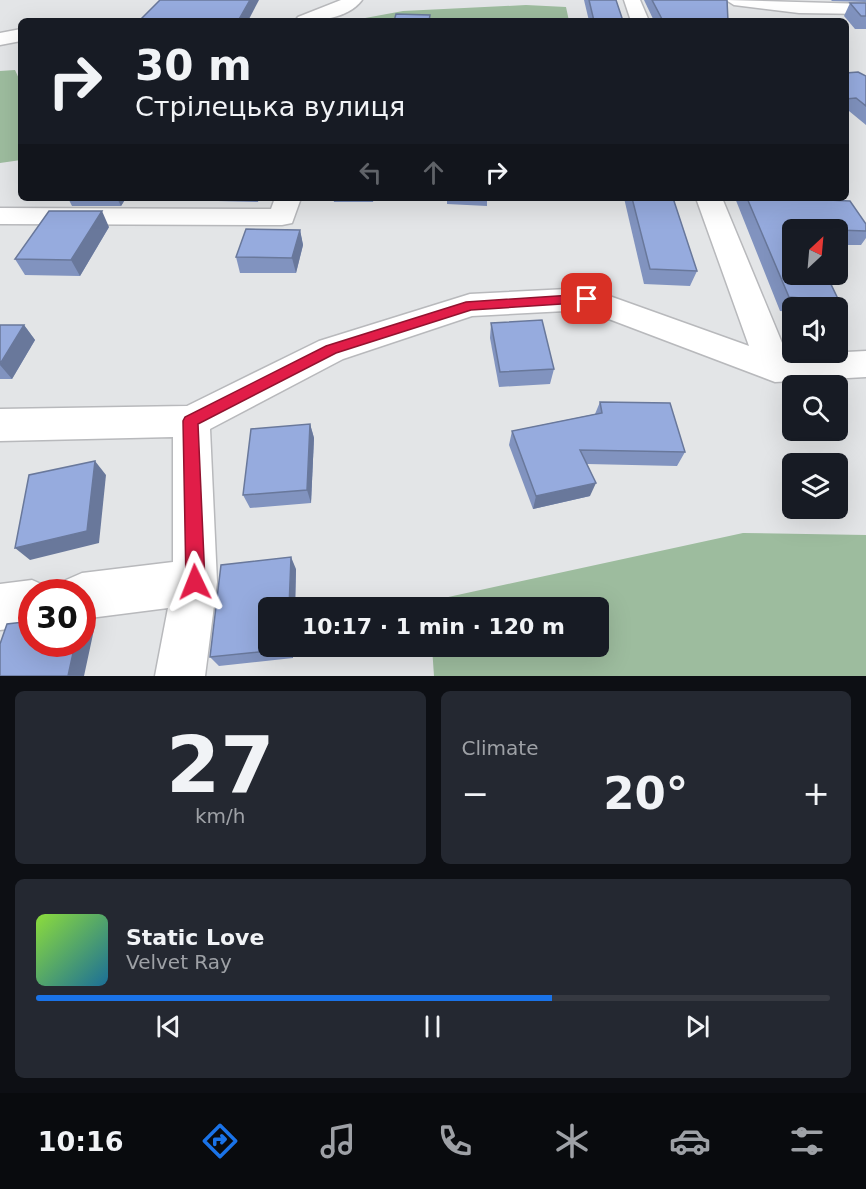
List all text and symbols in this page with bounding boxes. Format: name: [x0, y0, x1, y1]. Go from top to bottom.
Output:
text: 30 m: [135, 41, 252, 90]
icon: right: [36, 42, 114, 120]
text: Стрілецька вулиця: [135, 91, 405, 122]
icon: left: [354, 156, 387, 189]
icon: ahead: [417, 156, 450, 189]
icon: right: [480, 156, 513, 189]
north arrow: [782, 219, 848, 285]
map controls: [782, 219, 848, 519]
pin: [561, 273, 612, 324]
icon: arrive: [570, 282, 603, 315]
button: sound: [782, 297, 848, 363]
button: search: [782, 375, 848, 441]
button: layers: [782, 453, 848, 519]
position arrow: [163, 550, 227, 614]
speed limit sign: 30: [18, 579, 96, 657]
text: 10:17 · 1 min · 120 m: [302, 614, 565, 639]
text: 27: [166, 720, 275, 810]
text: Climate: [462, 736, 538, 760]
text: 20°: [603, 767, 688, 820]
text: −: [462, 774, 489, 813]
text: +: [802, 774, 830, 813]
text: km/h: [195, 804, 245, 828]
text: Static Love: [126, 925, 264, 950]
text: Velvet Ray: [126, 950, 232, 974]
icon: previous: [152, 1010, 185, 1043]
icon: pause: [416, 1010, 449, 1043]
icon: next: [681, 1010, 714, 1043]
icon: directions: [199, 1120, 241, 1162]
icon: music: [317, 1120, 359, 1162]
icon: phone: [434, 1120, 476, 1162]
icon: climate: [551, 1120, 593, 1162]
icon: car: [669, 1120, 711, 1162]
icon: filters: [786, 1120, 828, 1162]
text: 10:16: [38, 1126, 124, 1157]

